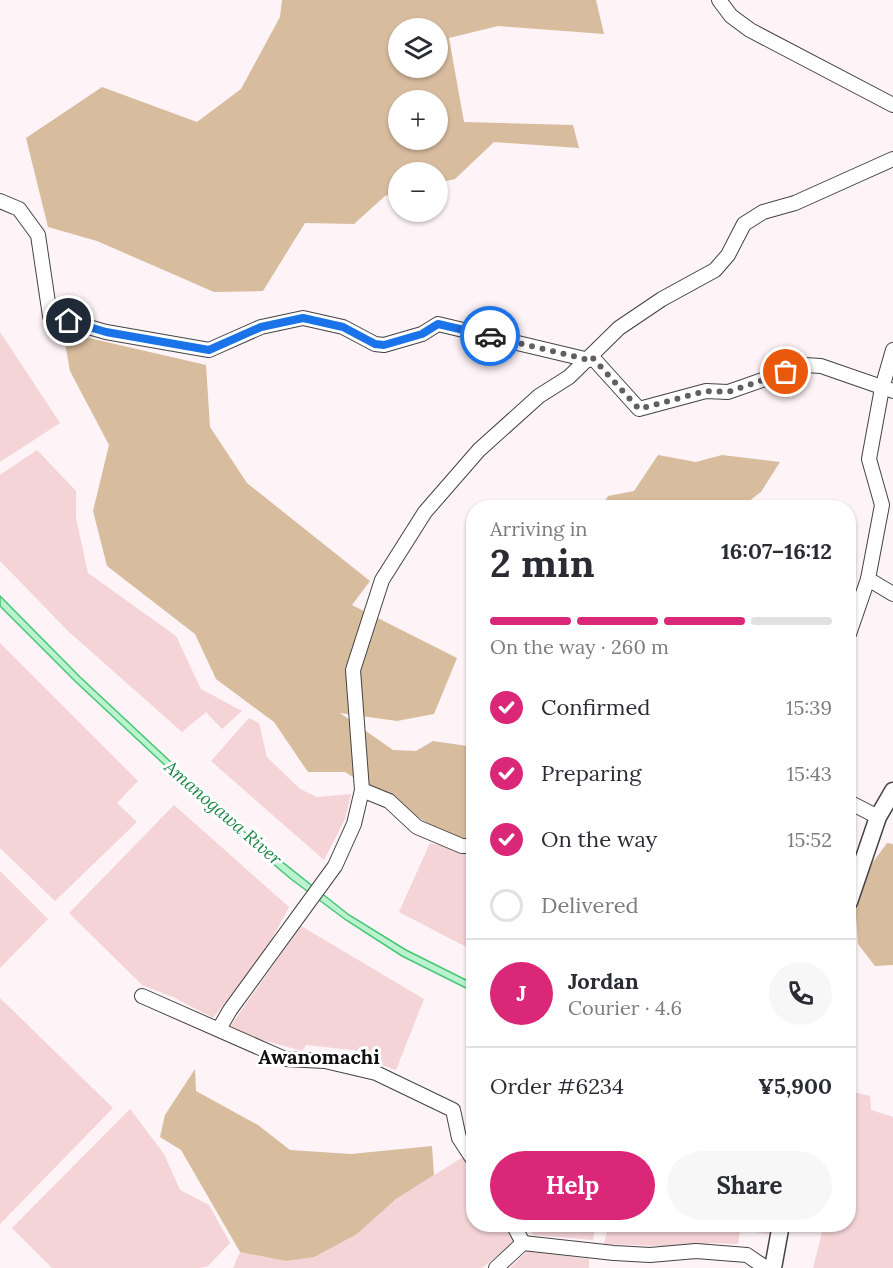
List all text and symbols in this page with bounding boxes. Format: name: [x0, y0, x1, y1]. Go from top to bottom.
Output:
map controls: [388, 18, 448, 222]
button: layers: [388, 18, 448, 78]
button: +: [388, 90, 448, 150]
button: −: [388, 162, 448, 222]
pin: [43, 295, 94, 346]
icon: home: [52, 304, 85, 337]
courier: [460, 306, 520, 366]
icon: car: [474, 320, 507, 353]
pin: [760, 346, 811, 397]
icon: bag: [769, 355, 802, 388]
text: Arriving in: [490, 516, 587, 541]
text: 16:07–16:12: [721, 537, 832, 565]
text: 2 min: [490, 538, 595, 588]
text: On the way · 260 m: [490, 634, 669, 659]
icon: check: [490, 691, 523, 724]
text: Confirmed: [541, 693, 650, 721]
text: 15:39: [786, 695, 832, 720]
water label: Amanogawa River: [159, 754, 288, 871]
icon: check: [490, 757, 523, 790]
text: Preparing: [541, 759, 641, 787]
text: 15:43: [787, 761, 832, 786]
icon: check: [490, 823, 523, 856]
text: On the way: [541, 825, 657, 853]
text: 15:52: [787, 827, 832, 852]
text: Delivered: [541, 891, 639, 919]
button: phone: [769, 962, 832, 1025]
text: Jordan: [568, 967, 639, 995]
text: J: [517, 979, 526, 1007]
text: Courier · 4.6: [568, 995, 682, 1020]
district label: Awanomachi: [258, 1044, 380, 1069]
text: Order #6234: [490, 1072, 624, 1100]
text: ¥5,900: [758, 1072, 832, 1100]
button: Help: [490, 1151, 655, 1220]
button: Share: [667, 1151, 832, 1220]

